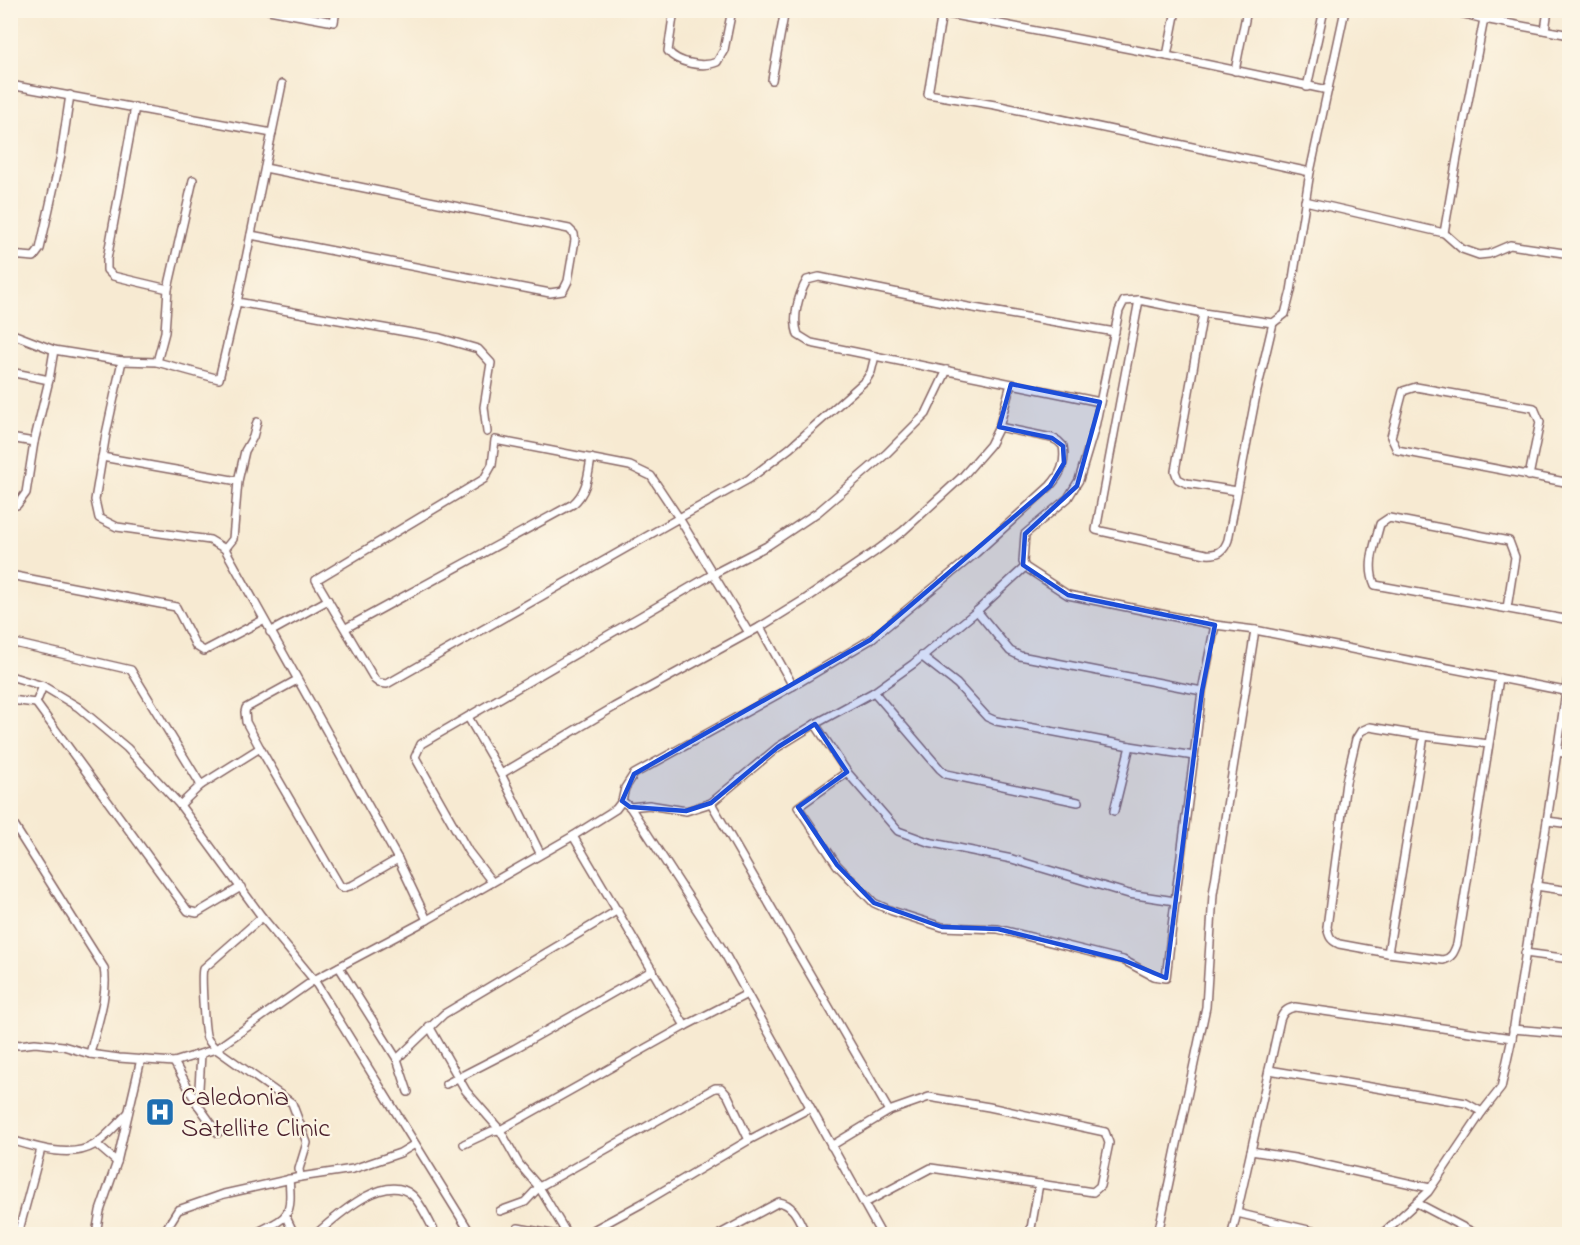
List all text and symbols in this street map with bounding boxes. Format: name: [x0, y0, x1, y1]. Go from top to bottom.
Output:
place label: Caledonia Satellite Clinic: [181, 1079, 330, 1149]
hospital icon: Caledonia Satellite Clinic: [144, 1096, 176, 1128]

